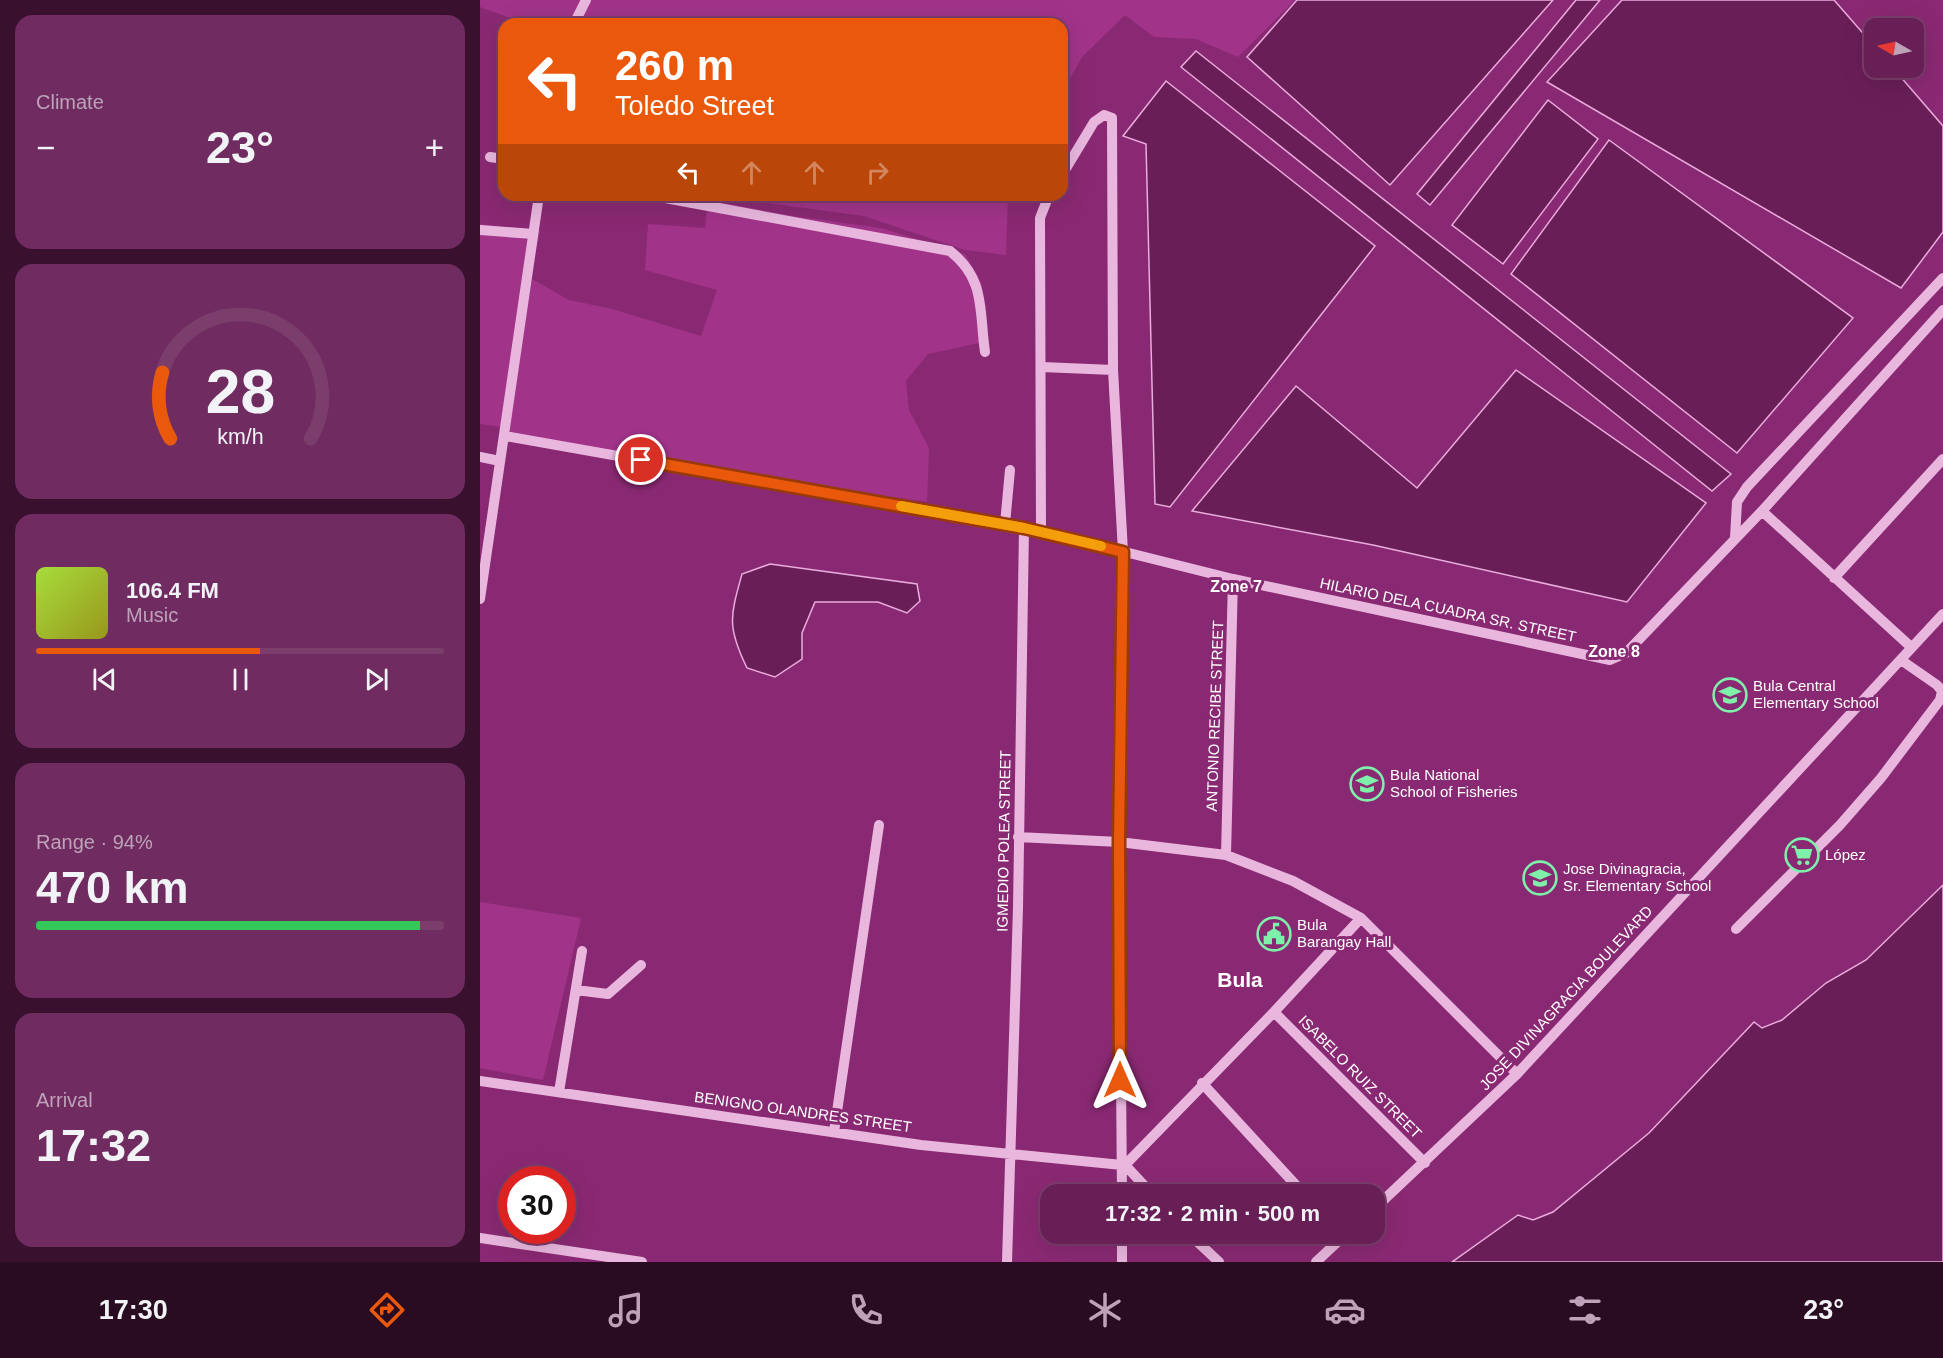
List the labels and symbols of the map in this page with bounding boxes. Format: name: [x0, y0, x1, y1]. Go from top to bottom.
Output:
north arrow: [1864, 18, 1924, 78]
pin: [615, 434, 666, 485]
street label: HILARIO DELA CUADRA SR. STREET: [1318, 574, 1578, 645]
district label: Zone 7: [1210, 578, 1262, 595]
street label: ANTONIO RECIBE STREET: [1203, 620, 1226, 812]
district label: Zone 8: [1588, 643, 1640, 660]
school or university icon: Bula Central Elementary School: [1712, 677, 1748, 713]
place label: Bula Central Elementary School: [1753, 677, 1879, 711]
street label: IGMEDIO POLEA STREET: [993, 750, 1014, 932]
school or university icon: Bula National School of Fisheries: [1349, 766, 1385, 802]
place label: Bula National School of Fisheries: [1390, 766, 1518, 800]
supermarket icon: López: [1784, 837, 1820, 873]
place label: López: [1825, 846, 1866, 863]
school or university icon: Jose Divinagracia, Sr. Elementary School: [1522, 860, 1558, 896]
place label: Jose Divinagracia, Sr. Elementary School: [1563, 860, 1711, 894]
street label: JOSE DIVINAGRACIA BOULEVARD: [1476, 902, 1656, 1093]
public building icon: Bula Barangay Hall: [1256, 916, 1292, 952]
place label: Bula Barangay Hall: [1297, 916, 1391, 950]
district label: Bula: [1217, 968, 1263, 991]
street label: ISABELO RUIZ STREET: [1295, 1012, 1425, 1142]
position arrow: [1088, 1048, 1152, 1112]
street label: BENIGNO OLANDRES STREET: [693, 1088, 913, 1135]
speed limit sign: 30: [498, 1166, 576, 1244]

